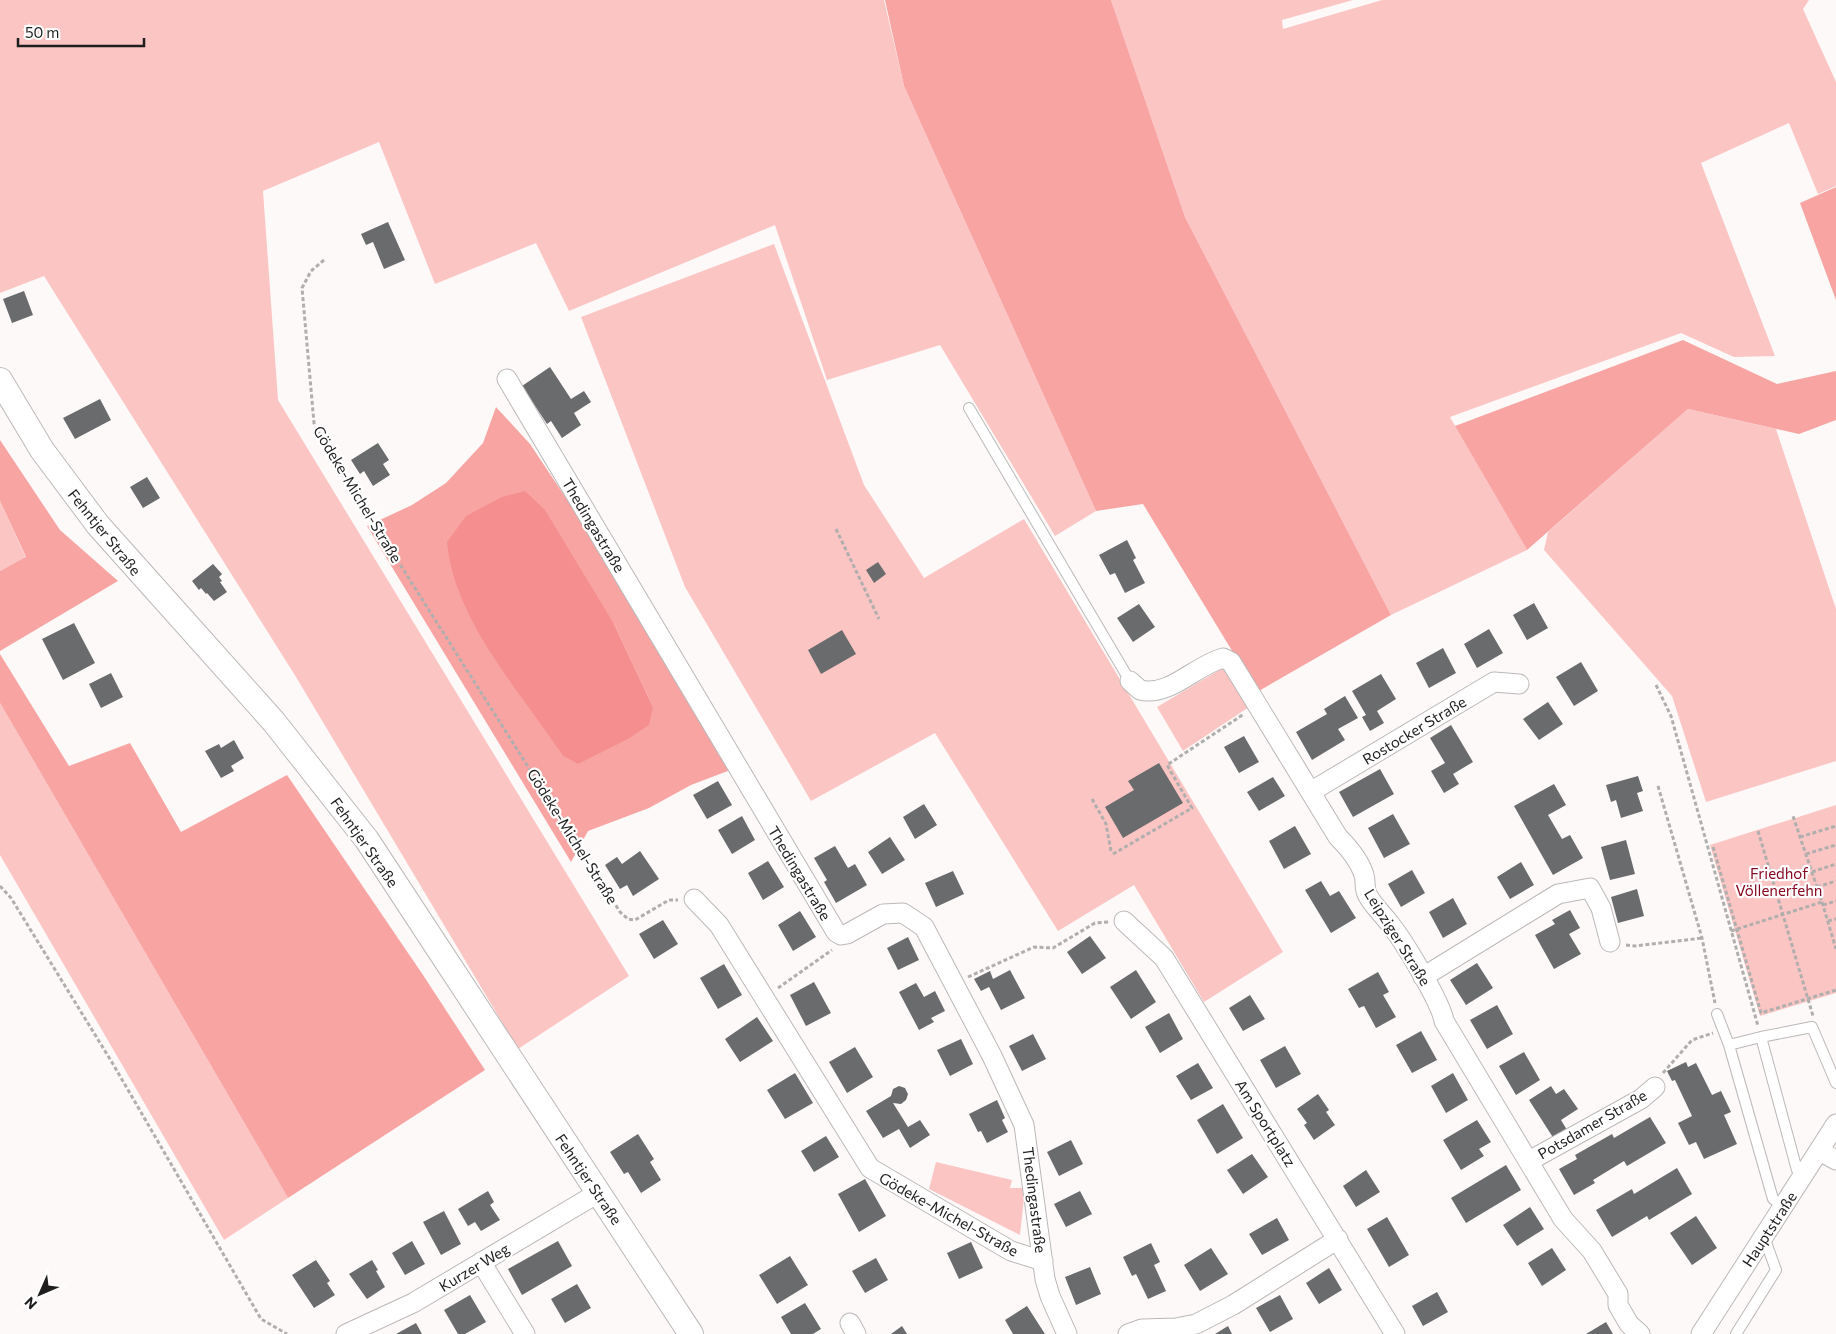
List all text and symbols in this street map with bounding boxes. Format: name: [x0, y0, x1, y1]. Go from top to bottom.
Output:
scale bar: [18, 15, 144, 47]
text: 50 m: [25, 23, 59, 41]
street label: Gödeke-Michel-Straße: [310, 422, 406, 566]
street label: Thedingastraße: [559, 475, 629, 575]
street label: Fehntjer Straße: [65, 485, 145, 579]
street label: Rostocker Straße: [1359, 692, 1469, 768]
street label: Gödeke-Michel-Straße: [524, 765, 622, 907]
street label: Fehntjer Straße: [327, 794, 403, 890]
street label: Thedingastraße: [765, 823, 835, 923]
park label: Friedhof Völlenerfehn: [1736, 864, 1822, 899]
street label: Leipziger Straße: [1361, 885, 1435, 989]
street label: Am Sportplatz: [1232, 1076, 1300, 1170]
street label: Potsdamer Straße: [1534, 1085, 1650, 1163]
street label: Fehntjer Straße: [552, 1130, 626, 1228]
street label: Thedingastraße: [1020, 1146, 1050, 1254]
street label: Gödeke-Michel-Straße: [876, 1168, 1022, 1260]
street label: Hauptstraße: [1738, 1188, 1800, 1270]
street label: Kurzer Weg: [436, 1239, 512, 1295]
north arrow: [15, 1269, 65, 1319]
text: N: [21, 1294, 40, 1313]

